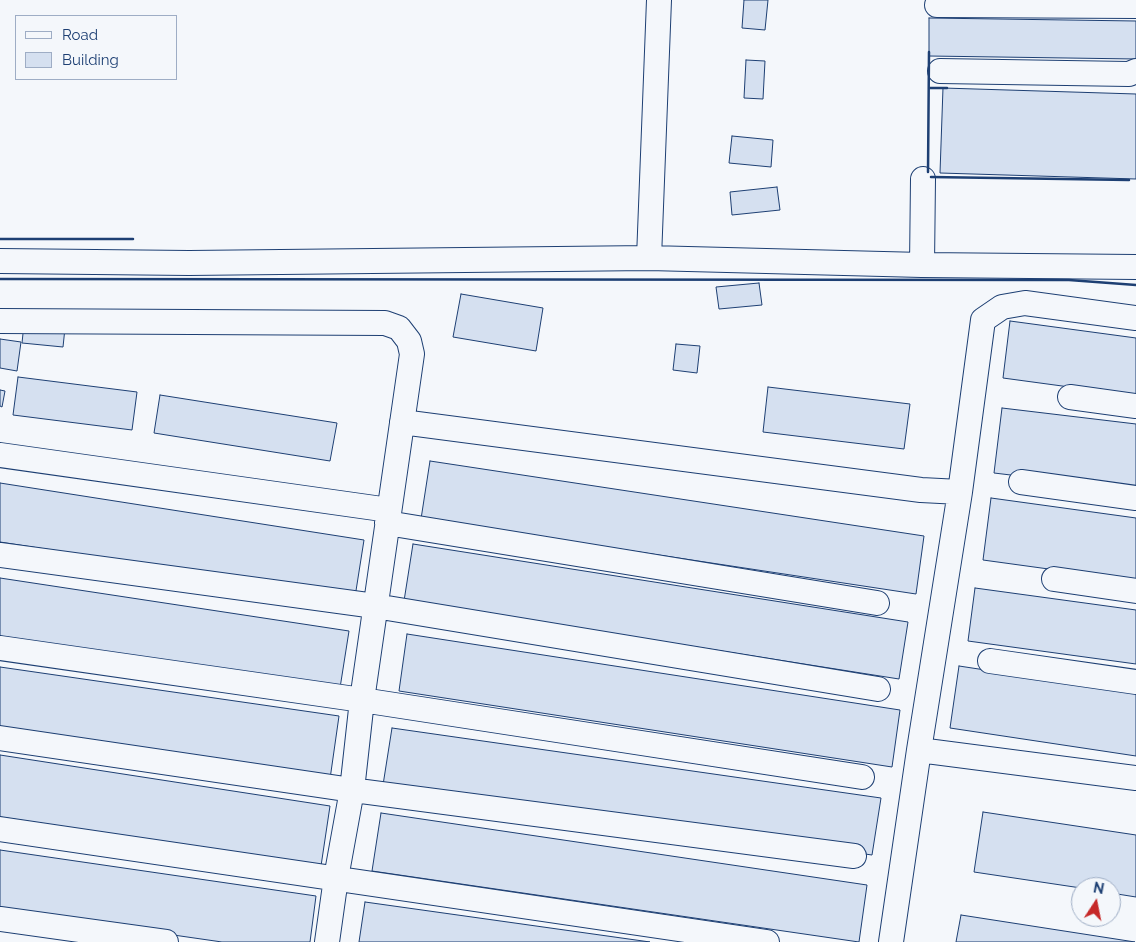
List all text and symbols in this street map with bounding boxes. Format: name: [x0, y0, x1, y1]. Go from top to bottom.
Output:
legend: [15, 15, 178, 80]
text: Road: [62, 26, 98, 44]
text: Building: [62, 51, 119, 69]
north arrow: [1071, 877, 1121, 927]
text: N: [1092, 879, 1105, 897]

